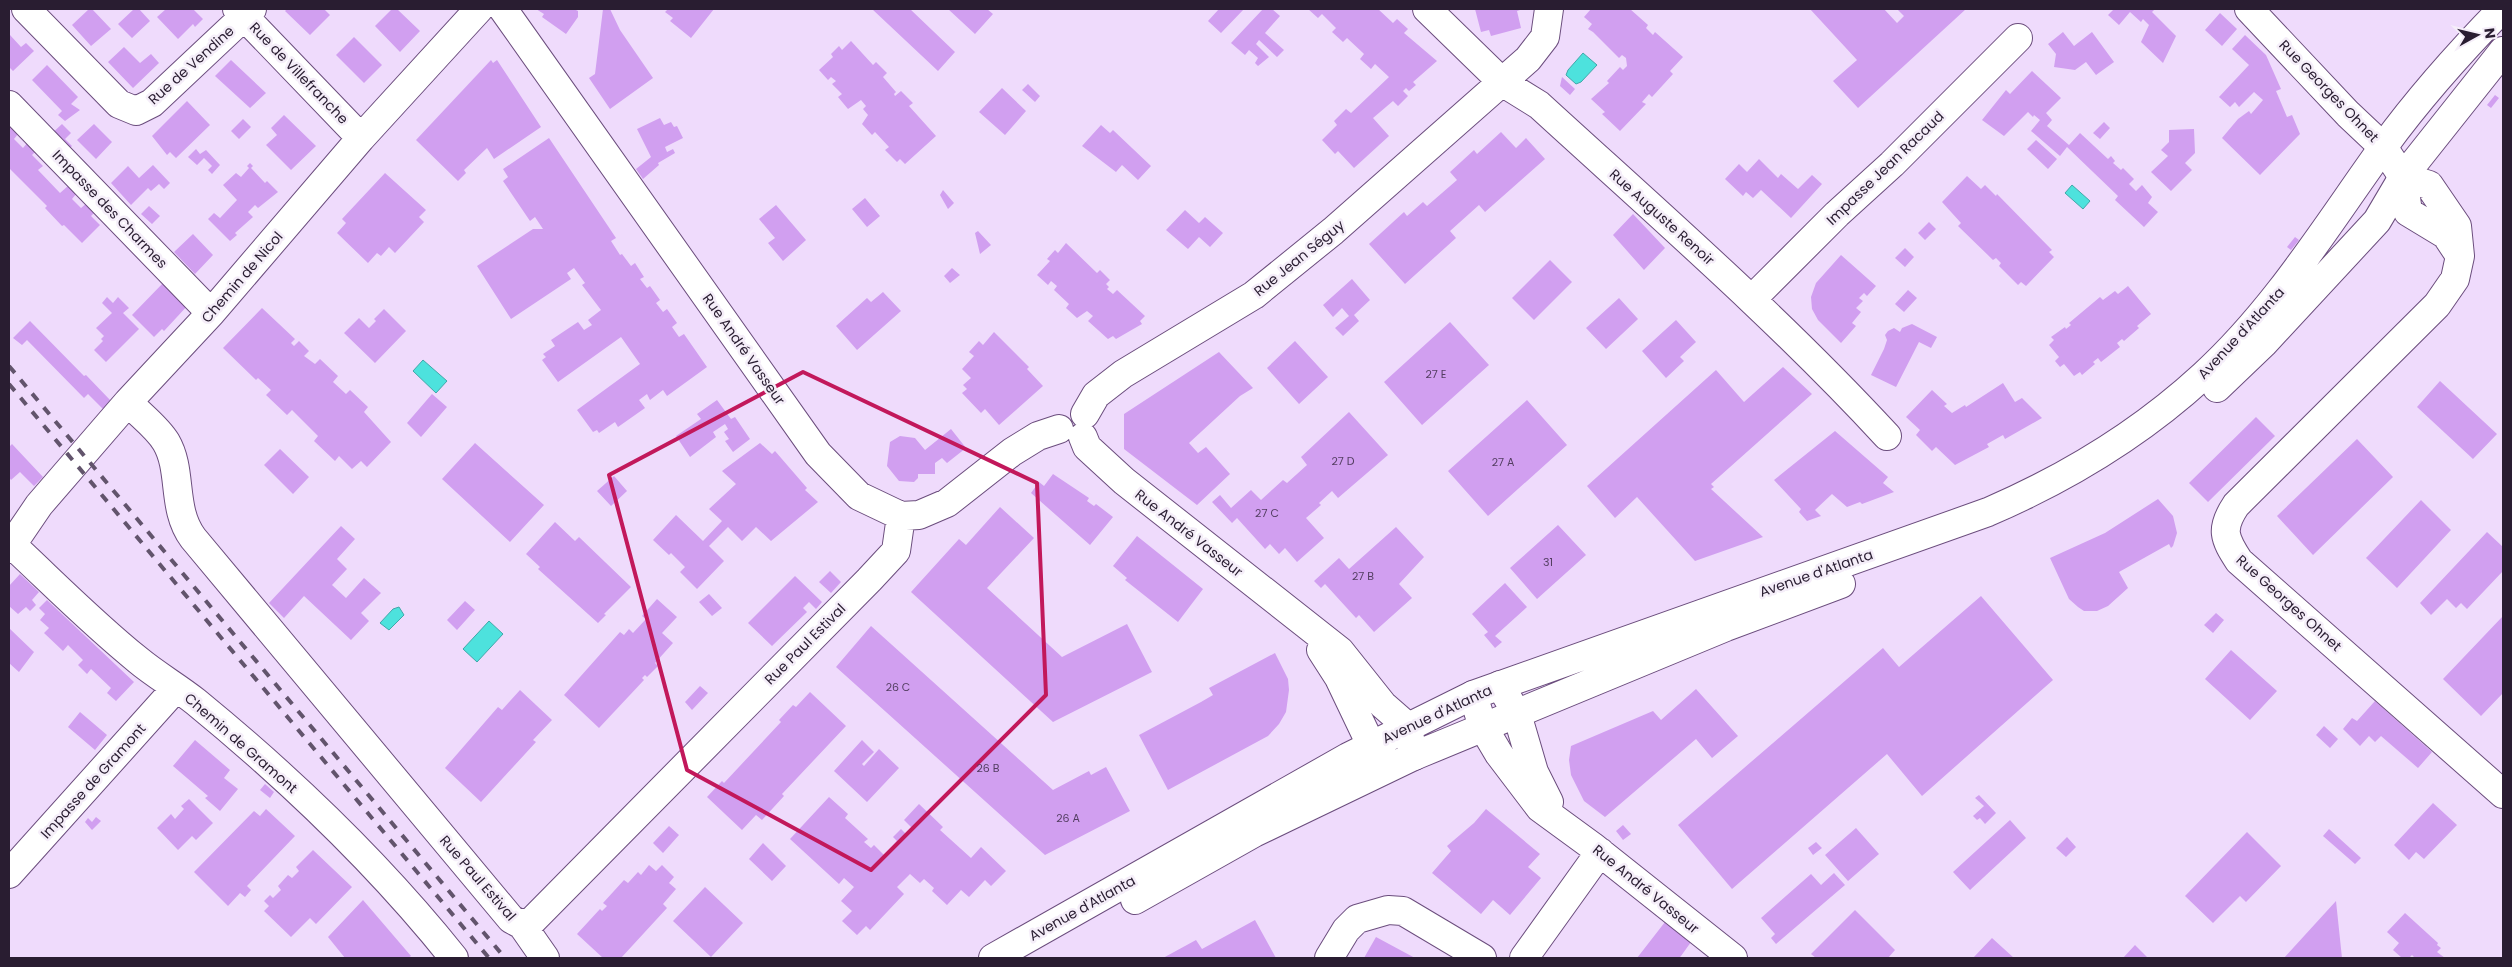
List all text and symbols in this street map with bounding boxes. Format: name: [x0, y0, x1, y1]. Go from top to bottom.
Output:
north arrow: [2452, 10, 2502, 60]
street label: Rue de Villefranche: [245, 18, 353, 129]
street label: Rue de Vendine: [144, 21, 239, 109]
text: N: [2479, 27, 2501, 40]
street label: Rue Georges Ohnet: [2275, 35, 2383, 147]
street label: Impasse Jean Racaud: [1822, 106, 1948, 230]
street label: Impasse des Charmes: [48, 145, 172, 273]
street label: Rue Auguste Renoir: [1605, 164, 1719, 270]
street label: Rue Jean Séguy: [1249, 215, 1349, 301]
street label: Chemin de Nicol: [197, 227, 287, 327]
street label: Avenue d'Atlanta: [2193, 283, 2289, 383]
street label: Rue André Vasseur: [698, 289, 790, 409]
house number: 27 E: [1426, 366, 1446, 382]
house number: 27 D: [1331, 453, 1355, 469]
house number: 27 A: [1492, 454, 1515, 470]
street label: Rue André Vasseur: [1131, 485, 1247, 581]
house number: 27 C: [1255, 505, 1279, 521]
street label: Avenue d'Atlanta: [1757, 544, 1875, 602]
street label: Rue Georges Ohnet: [2232, 550, 2346, 656]
house number: 31: [1543, 554, 1553, 570]
house number: 27 B: [1352, 568, 1374, 584]
street label: Rue Paul Estival: [760, 599, 850, 689]
house number: 26 C: [886, 679, 910, 695]
street label: Avenue d'Atlanta: [1379, 680, 1495, 748]
street label: Chemin de Gramont: [180, 688, 302, 798]
street label: Impasse de Gramont: [36, 719, 150, 843]
house number: 26 B: [977, 760, 1000, 776]
house number: 26 A: [1056, 810, 1080, 826]
street label: Rue Paul Estival: [435, 831, 521, 925]
street label: Rue André Vasseur: [1588, 840, 1704, 938]
street label: Avenue d'Atlanta: [1025, 870, 1139, 946]

